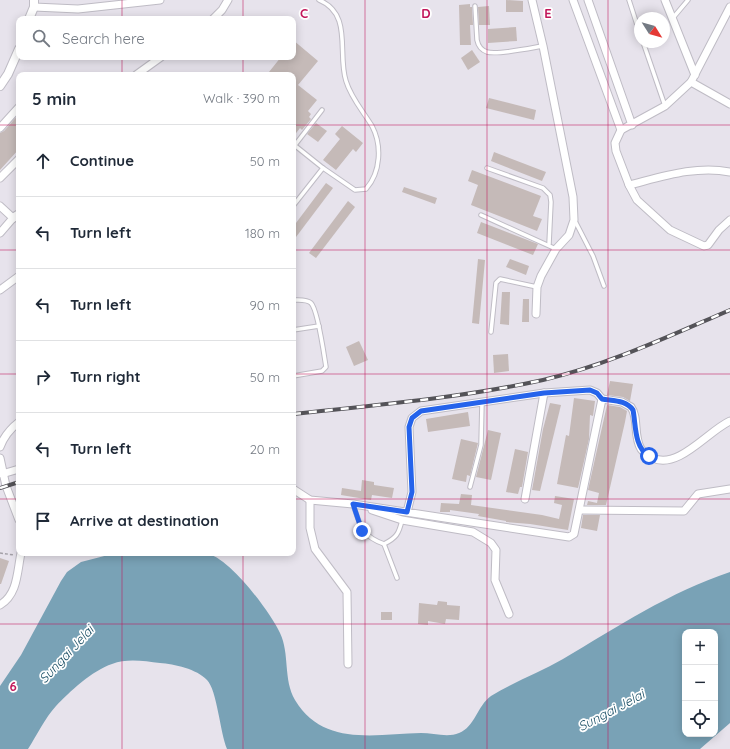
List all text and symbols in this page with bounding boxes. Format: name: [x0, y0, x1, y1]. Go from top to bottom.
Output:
text: C: [300, 5, 308, 21]
text: D: [421, 5, 431, 21]
text: E: [544, 5, 552, 21]
north arrow: [634, 12, 670, 48]
search box: [16, 16, 296, 60]
icon: search: [30, 27, 52, 49]
text: Search here: [62, 29, 145, 48]
text: 5 min: [32, 88, 76, 109]
text: Walk · 390 m: [203, 90, 280, 106]
icon: ahead: [32, 150, 54, 172]
text: Continue: [70, 151, 134, 170]
text: 50 m: [250, 153, 280, 169]
icon: left: [32, 222, 54, 244]
text: Turn left: [70, 223, 132, 242]
text: 180 m: [245, 225, 280, 241]
icon: left: [32, 294, 54, 316]
text: Turn left: [70, 295, 132, 314]
text: 90 m: [250, 297, 280, 313]
icon: right: [32, 366, 54, 388]
text: Turn right: [70, 367, 141, 386]
text: 50 m: [250, 369, 280, 385]
icon: left: [32, 438, 54, 460]
text: Turn left: [70, 439, 132, 458]
text: 20 m: [250, 441, 280, 457]
route start: [640, 447, 658, 465]
icon: arrive: [32, 510, 54, 532]
text: Arrive at destination: [70, 511, 219, 530]
route end: [353, 522, 371, 540]
water label: Sungai Jelai: [35, 620, 98, 686]
map controls: [682, 629, 718, 737]
button: +: [682, 629, 718, 665]
button: −: [682, 665, 718, 701]
text: 6: [9, 678, 17, 694]
water label: Sungai Jelai: [575, 685, 649, 734]
button: locate: [682, 701, 718, 737]

